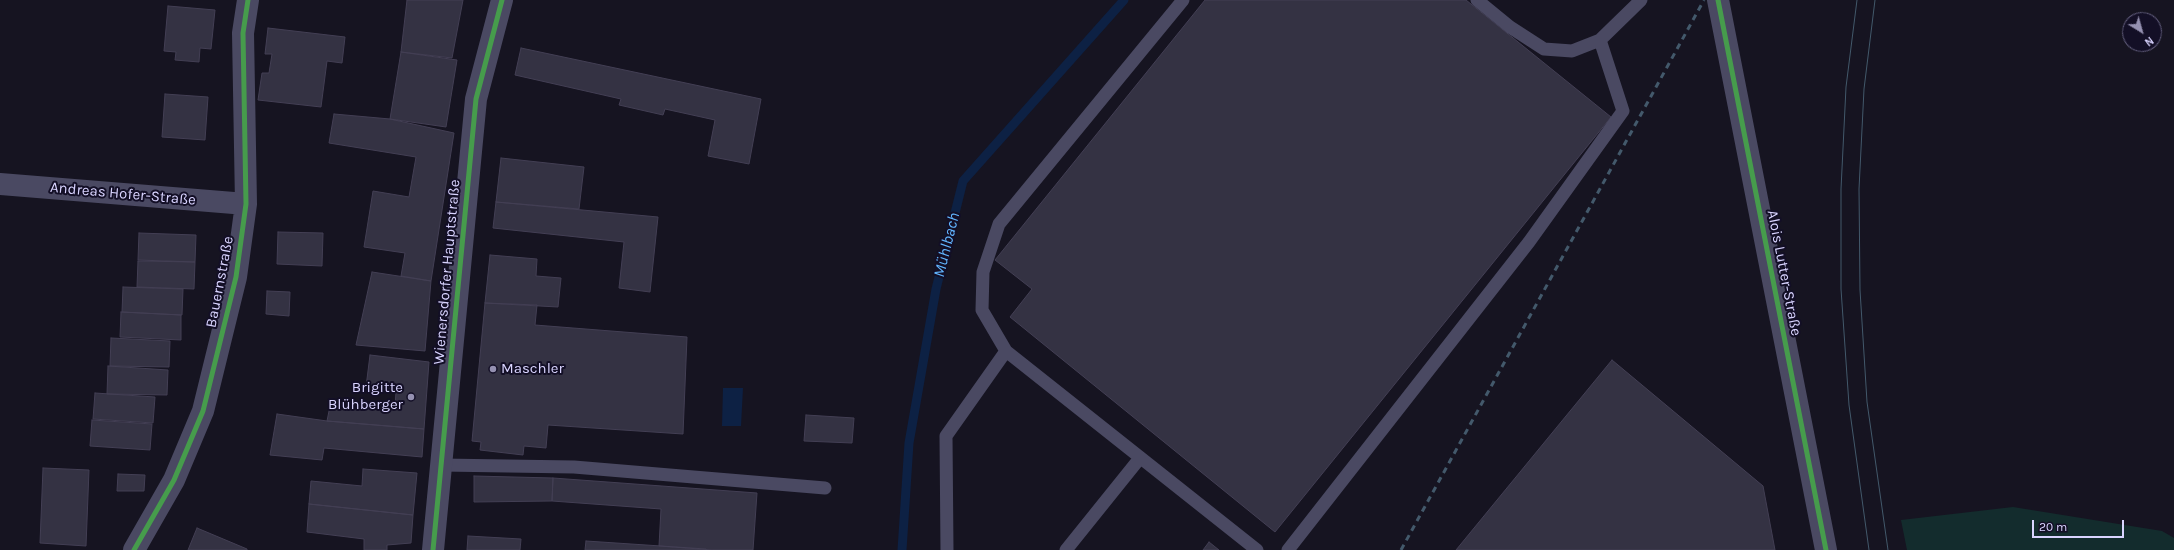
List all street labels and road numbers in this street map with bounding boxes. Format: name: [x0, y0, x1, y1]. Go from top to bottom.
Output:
street label: Andreas Hofer-Straße: [49, 179, 197, 209]
street label: Wienersdorfer Hauptstraße: [430, 179, 464, 365]
street label: Alois Lutter-Straße: [1763, 208, 1805, 338]
street label: Bauernstraße: [202, 235, 238, 329]

